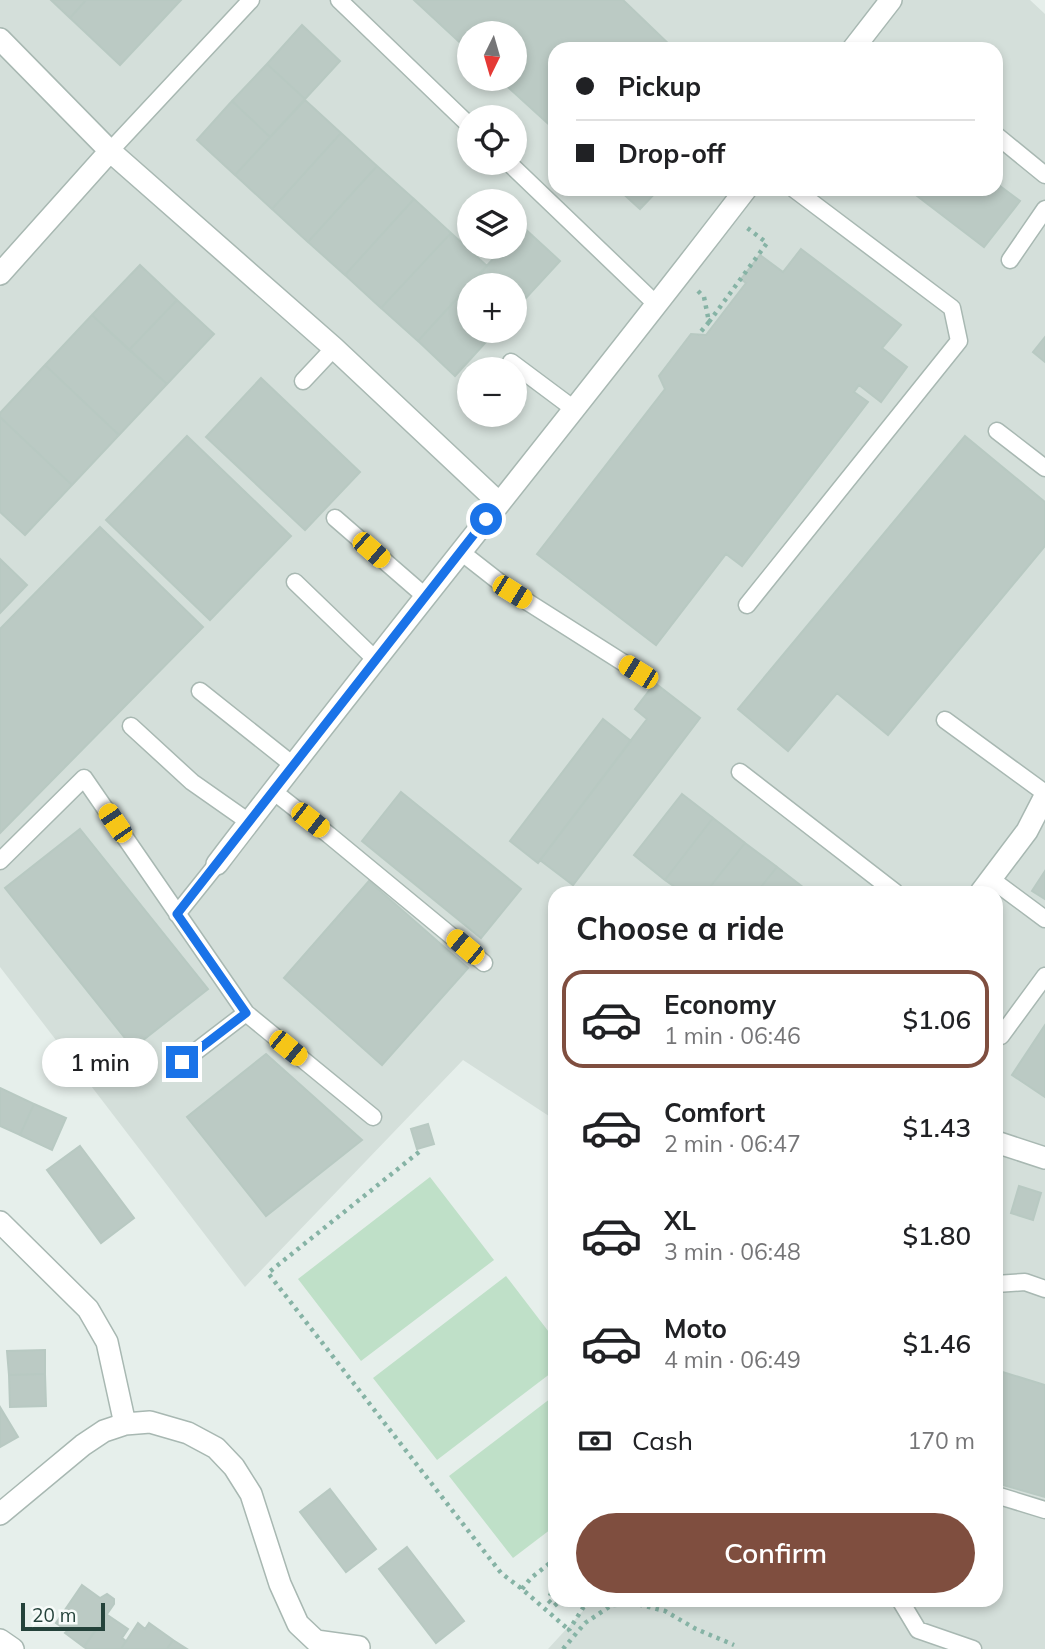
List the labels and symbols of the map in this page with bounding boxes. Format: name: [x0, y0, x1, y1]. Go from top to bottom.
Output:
north arrow: [457, 21, 527, 91]
route start: [470, 503, 502, 535]
car: [349, 528, 394, 572]
car: [489, 572, 536, 612]
car: [615, 652, 662, 692]
car: [287, 799, 334, 841]
car: [95, 800, 136, 846]
car: [443, 925, 488, 969]
car: [266, 1027, 311, 1069]
callout: 1 min: [42, 1038, 158, 1086]
route end: [166, 1046, 198, 1078]
scale bar: [21, 1600, 105, 1632]

